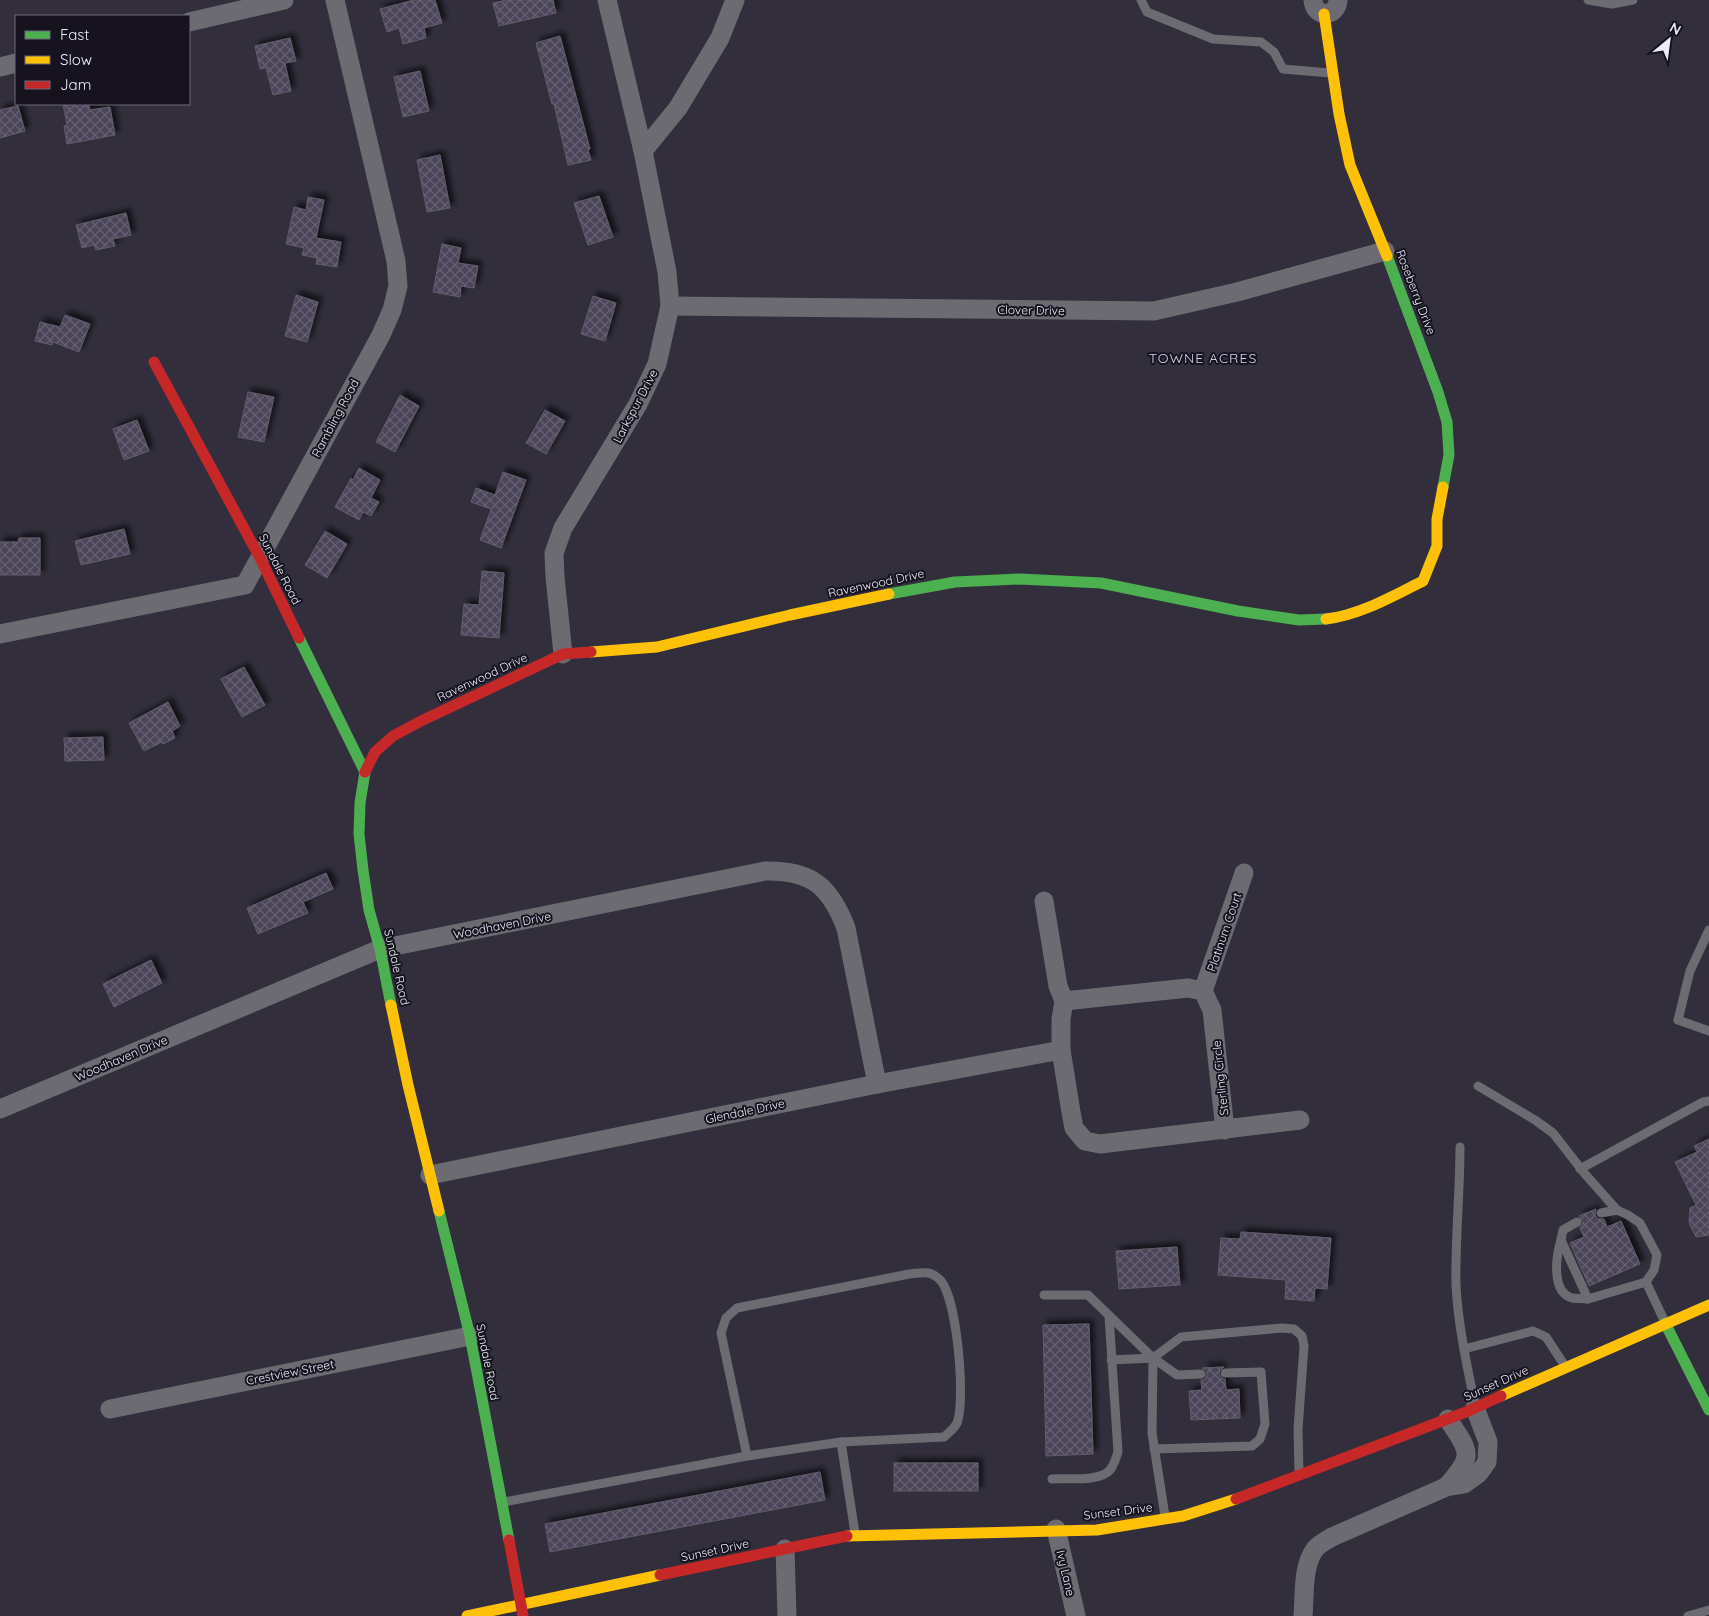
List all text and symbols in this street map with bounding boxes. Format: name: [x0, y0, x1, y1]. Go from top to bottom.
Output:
legend: [15, 15, 190, 105]
north arrow: [1644, 15, 1694, 65]
text: N: [1666, 18, 1684, 39]
text: Fast: [60, 25, 89, 44]
text: Slow: [60, 50, 92, 69]
text: Jam: [60, 75, 91, 94]
street label: Roseberry Drive: [1393, 247, 1439, 337]
street label: Clover Drive: [997, 302, 1065, 318]
district label: TOWNE ACRES: [1149, 349, 1257, 367]
street label: Larkspur Drive: [609, 366, 661, 445]
street label: Rambling Road: [308, 376, 362, 460]
street label: Sundale Road: [256, 531, 304, 607]
street label: Ravenwood Drive: [826, 565, 926, 601]
street label: Ravenwood Drive: [434, 649, 530, 705]
street label: Platinum Court: [1203, 891, 1245, 973]
street label: Woodhaven Drive: [452, 908, 552, 942]
street label: Sundale Road: [381, 928, 413, 1006]
street label: Woodhaven Drive: [72, 1032, 170, 1084]
street label: Sterling Circle: [1209, 1039, 1231, 1116]
street label: Glendale Drive: [704, 1095, 786, 1127]
street label: Sundale Road: [473, 1323, 503, 1401]
street label: Crestview Street: [245, 1356, 335, 1388]
street label: Sunset Drive: [1461, 1362, 1531, 1404]
street label: Sunset Drive: [1083, 1499, 1153, 1523]
street label: Sunset Drive: [680, 1535, 751, 1565]
street label: Ivy Lane: [1053, 1549, 1079, 1598]

